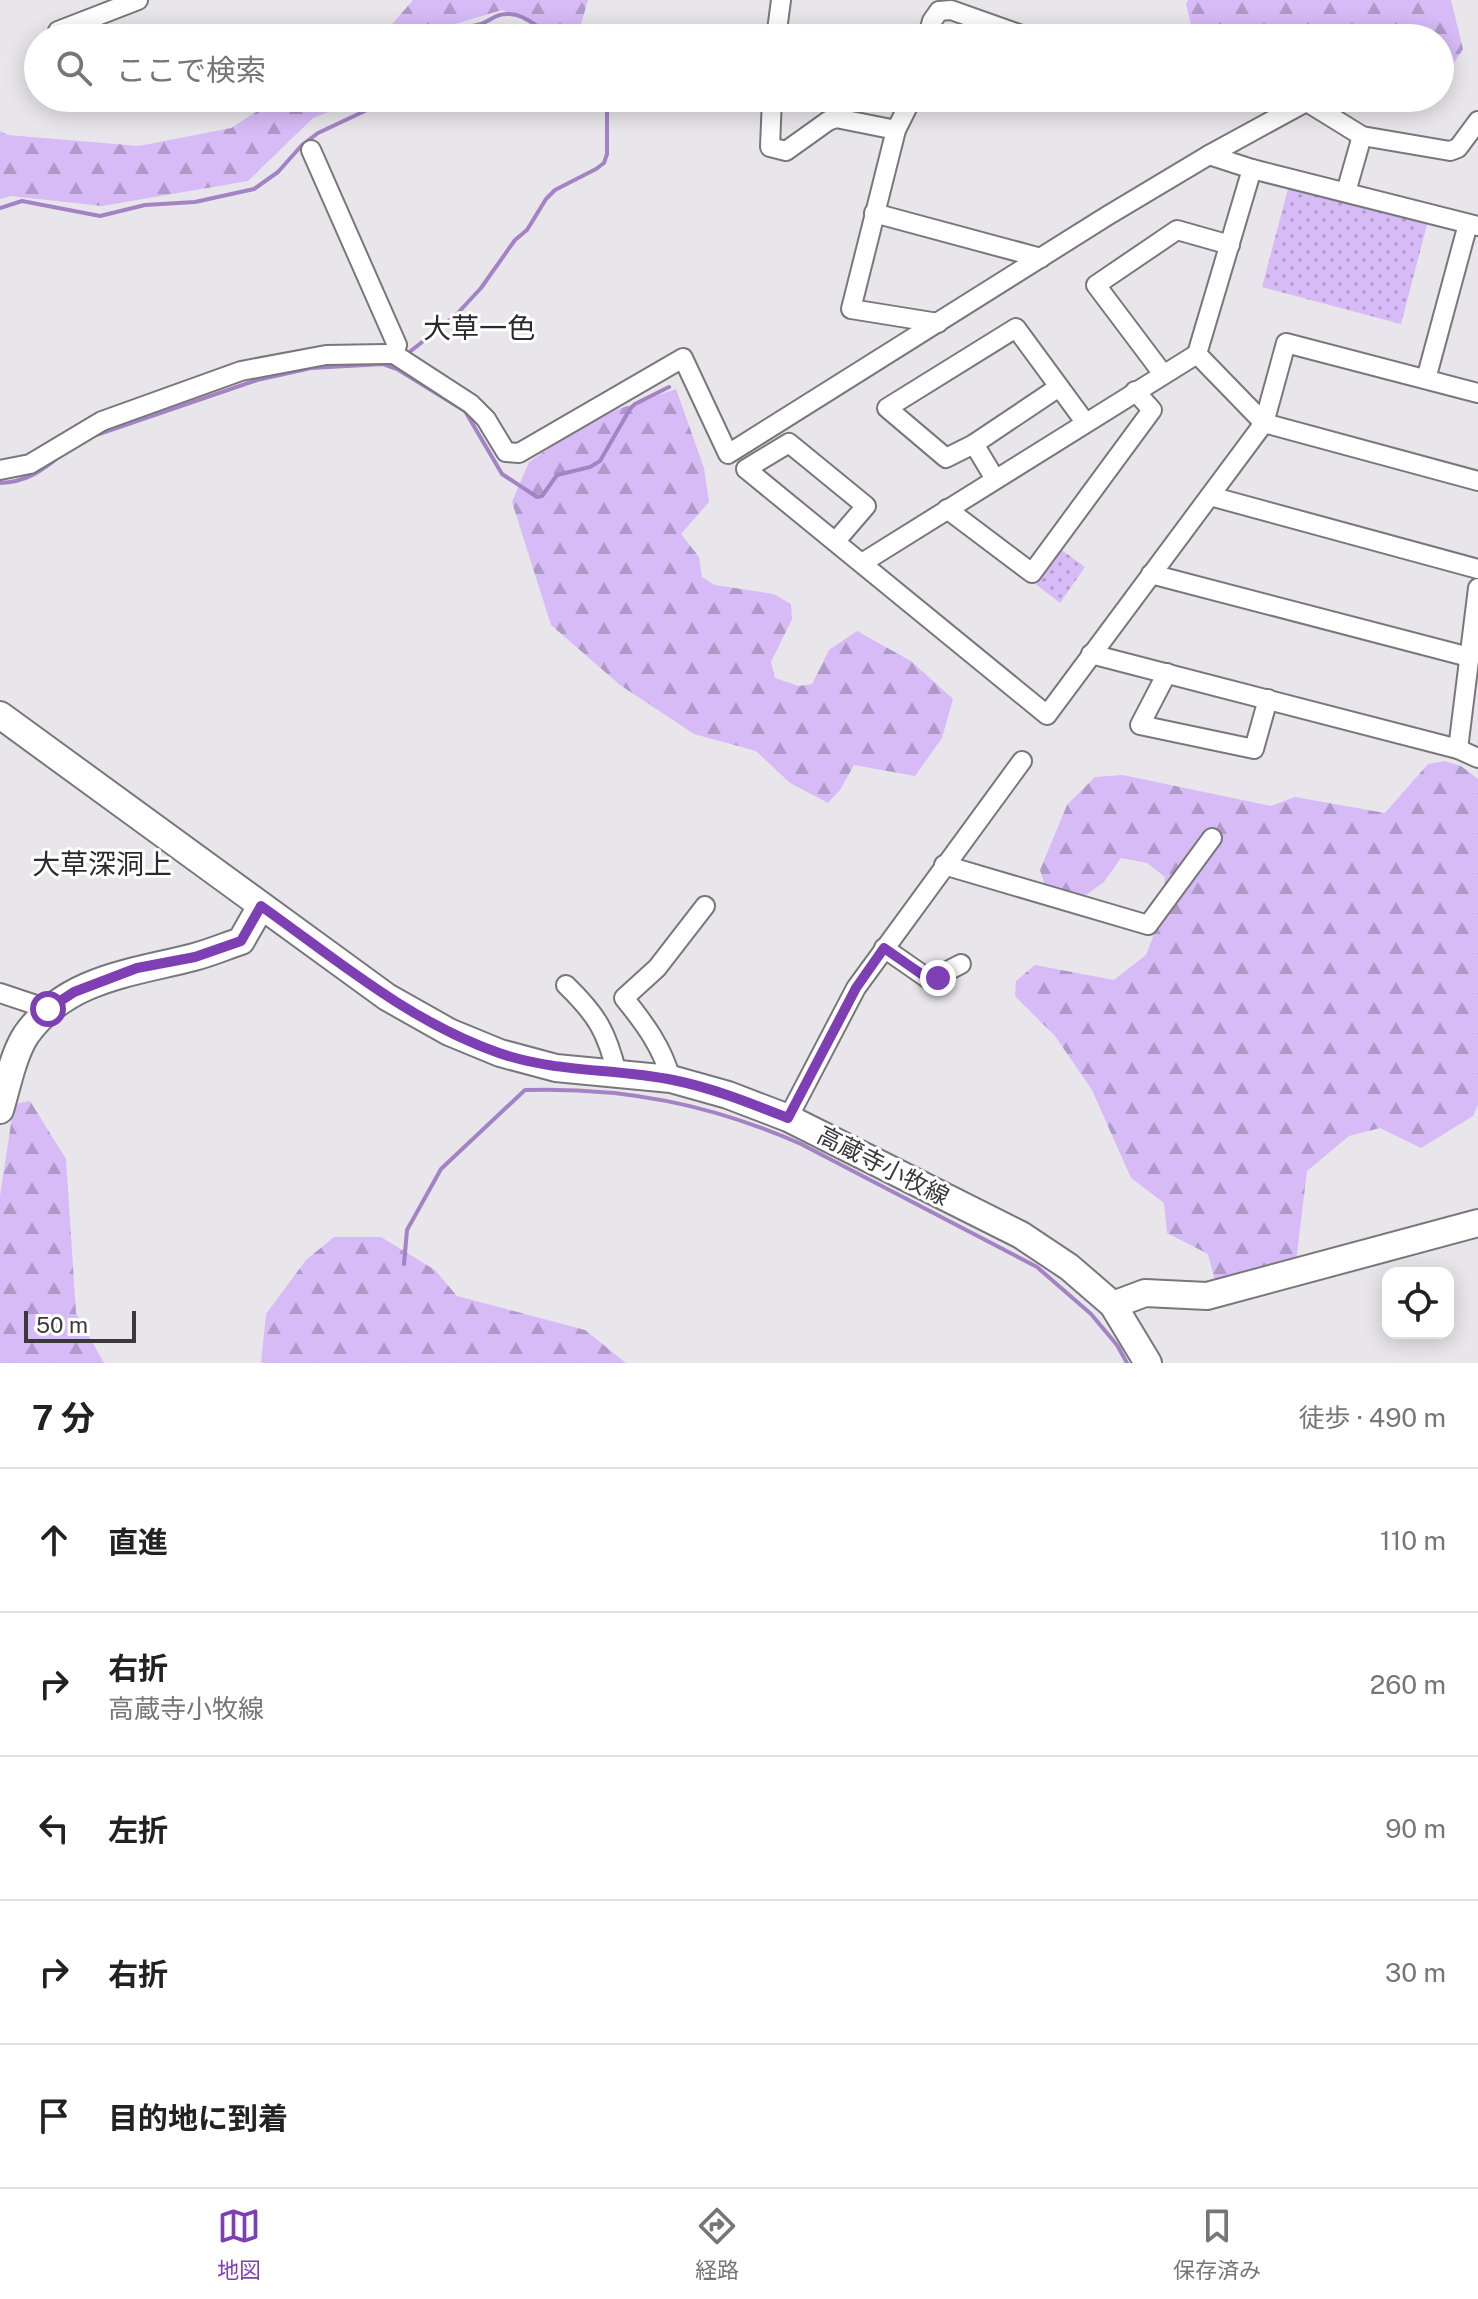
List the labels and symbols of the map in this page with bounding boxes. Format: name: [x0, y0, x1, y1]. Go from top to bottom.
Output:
district label: 大草一色: [423, 311, 535, 344]
district label: 大草深洞上: [32, 847, 172, 880]
route end: [920, 960, 956, 996]
route start: [30, 991, 66, 1027]
street label: 高蔵寺小牧線: [813, 1120, 954, 1210]
scale bar: [24, 1307, 136, 1343]

